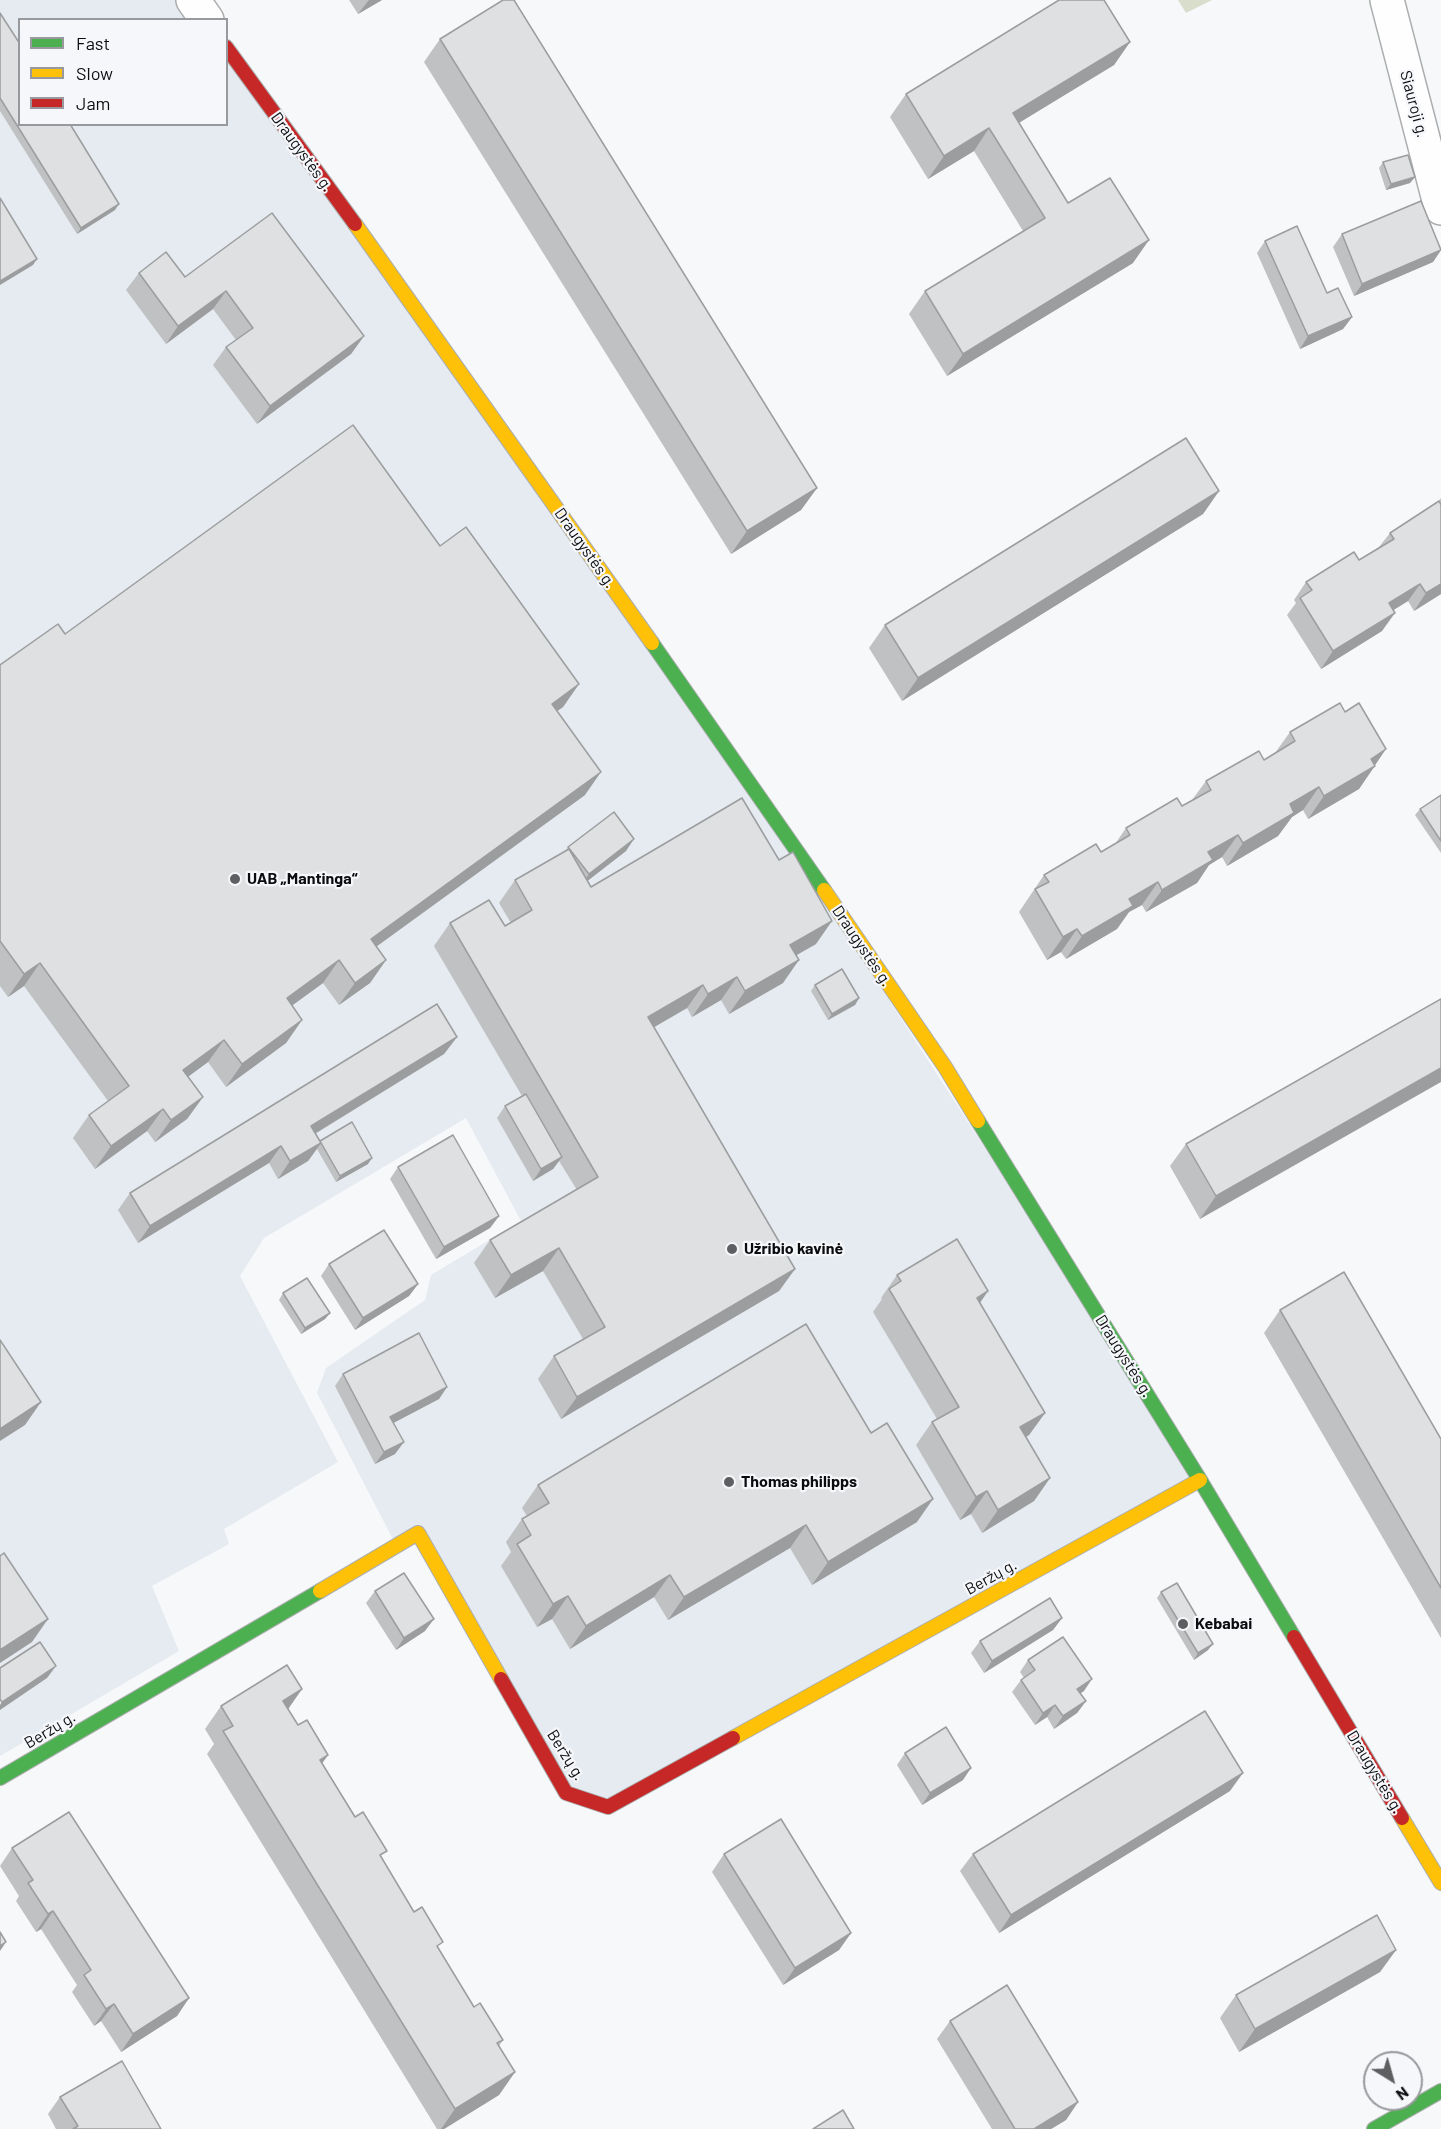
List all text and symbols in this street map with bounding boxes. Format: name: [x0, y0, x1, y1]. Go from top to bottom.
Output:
legend: [18, 18, 228, 126]
text: Fast: [76, 32, 110, 54]
text: Slow: [76, 62, 113, 84]
street label: Siauroji g.: [1396, 68, 1432, 140]
text: Jam: [76, 92, 110, 114]
street label: Draugystės g.: [267, 109, 337, 195]
street label: Draugystės g.: [550, 504, 620, 592]
place label: UAB „Mantinga“: [247, 869, 357, 889]
marker: UAB „Mantinga“: [228, 872, 242, 886]
street label: Draugystės g.: [828, 902, 896, 990]
place label: Užribio kavinė: [744, 1239, 843, 1259]
marker: Užribio kavinė: [725, 1242, 739, 1256]
street label: Draugystės g.: [1091, 1311, 1157, 1401]
place label: Thomas philipps: [741, 1472, 857, 1492]
marker: Thomas philipps: [722, 1475, 736, 1489]
street label: Beržų g.: [962, 1555, 1020, 1599]
place label: Kebabai: [1195, 1614, 1252, 1634]
marker: Kebabai: [1176, 1617, 1190, 1631]
street label: Beržų g.: [21, 1707, 79, 1753]
street label: Beržų g.: [543, 1726, 589, 1784]
street label: Draugystės g.: [1343, 1727, 1407, 1817]
north arrow: [1363, 2051, 1423, 2111]
text: N: [1393, 2083, 1413, 2105]

